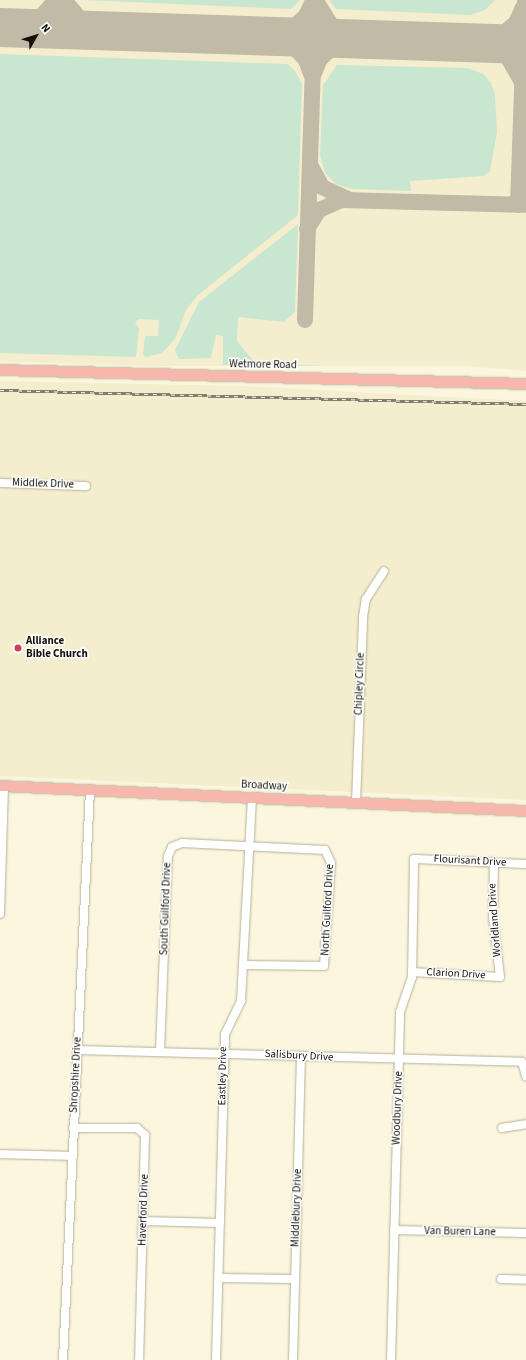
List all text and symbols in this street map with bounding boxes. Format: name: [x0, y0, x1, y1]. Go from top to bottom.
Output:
north arrow: [16, 16, 56, 56]
text: N: [38, 21, 54, 36]
street label: Wetmore Road: [229, 358, 297, 372]
street label: Middlex Drive: [12, 476, 74, 492]
place label: Alliance Bible Church: [26, 635, 88, 661]
marker: Alliance Bible Church: [13, 643, 23, 653]
street label: Chipley Circle: [352, 652, 368, 716]
street label: Broadway: [241, 778, 287, 794]
street label: Flourisant Drive: [433, 853, 507, 869]
street label: South Guilford Drive: [158, 862, 174, 956]
street label: North Guilford Drive: [319, 864, 337, 956]
street label: Worldland Drive: [486, 883, 504, 957]
street label: Clarion Drive: [426, 966, 486, 982]
street label: Shropshire Drive: [67, 1037, 85, 1113]
street label: Eastley Drive: [216, 1046, 230, 1106]
street label: Salisbury Drive: [264, 1048, 334, 1064]
street label: Woodbury Drive: [390, 1071, 406, 1145]
street label: Middlebury Drive: [289, 1169, 305, 1247]
street label: Haverford Drive: [136, 1174, 152, 1246]
street label: Van Buren Lane: [424, 1225, 496, 1239]

